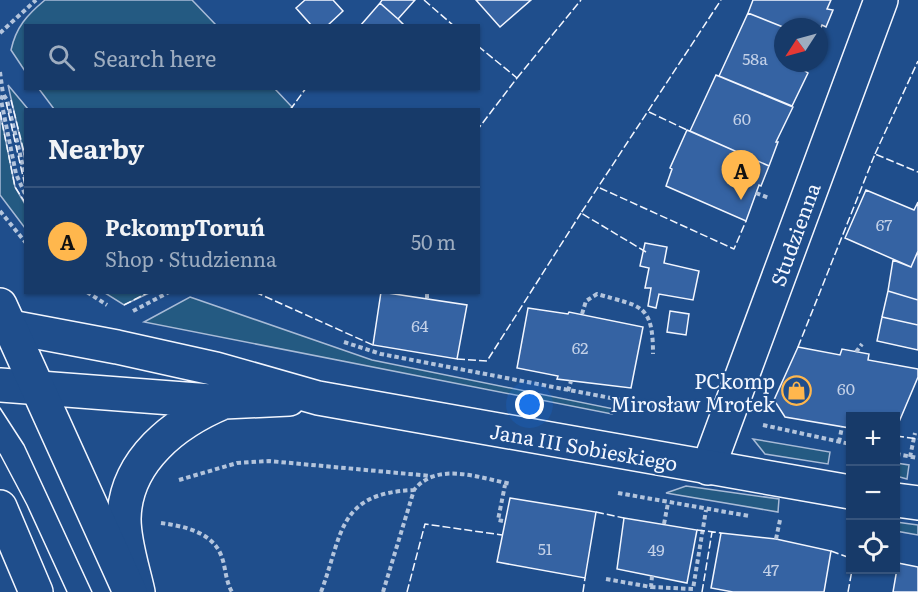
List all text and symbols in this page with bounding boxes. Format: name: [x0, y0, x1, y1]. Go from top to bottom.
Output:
north arrow: [774, 18, 828, 72]
search box: [24, 24, 480, 90]
icon: search: [45, 41, 78, 74]
text: Search here: [93, 41, 216, 74]
house number: 58a: [742, 46, 768, 70]
house number: 60: [733, 106, 751, 130]
text: Nearby: [48, 128, 144, 167]
pin: A: [722, 150, 760, 200]
street label: Studzienna: [761, 178, 827, 290]
text: PckompToruń: [105, 210, 265, 243]
house number: 67: [876, 212, 892, 236]
text: A: [60, 226, 75, 256]
text: 50 m: [411, 226, 456, 256]
text: Shop · Studzienna: [105, 243, 277, 273]
house number: 64: [411, 313, 429, 337]
house number: 62: [572, 335, 588, 359]
place label: PCkomp Mirosław Mrotek: [610, 365, 776, 418]
shop icon: PCkomp Mirosław Mrotek: [780, 375, 812, 407]
house number: 60: [837, 376, 855, 400]
your location: [515, 390, 544, 419]
map controls: [846, 412, 900, 574]
button: +: [846, 412, 900, 466]
street label: Jana III Sobieskiego: [488, 415, 680, 477]
button: −: [846, 466, 900, 520]
button: locate: [846, 520, 900, 574]
house number: 51: [538, 536, 553, 560]
house number: 49: [647, 537, 665, 561]
house number: 47: [763, 557, 779, 581]

